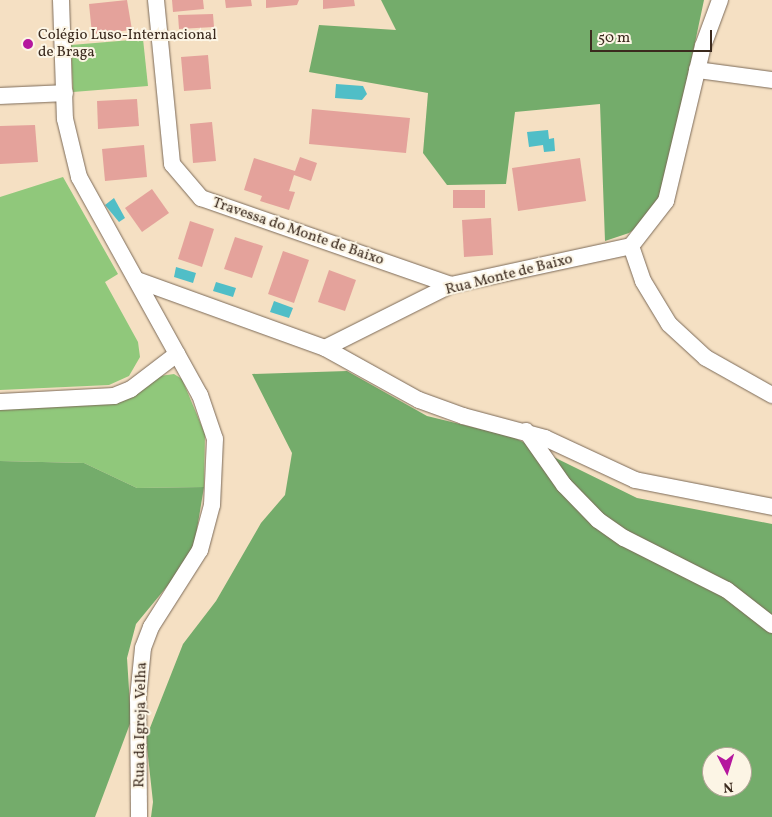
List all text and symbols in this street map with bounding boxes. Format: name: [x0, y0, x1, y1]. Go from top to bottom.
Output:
scale bar: [592, 20, 714, 52]
place label: Colégio Luso-Internacional de Braga: [38, 26, 217, 61]
text: 50 m: [598, 28, 630, 49]
marker: Colégio Luso-Internacional de Braga: [22, 38, 34, 50]
street label: Travessa do Monte de Baixo: [210, 194, 386, 270]
street label: Rua Monte de Baixo: [444, 250, 574, 300]
street label: Rua da Igreja Velha: [131, 662, 151, 788]
north arrow: [702, 747, 752, 797]
text: N: [722, 777, 734, 796]

